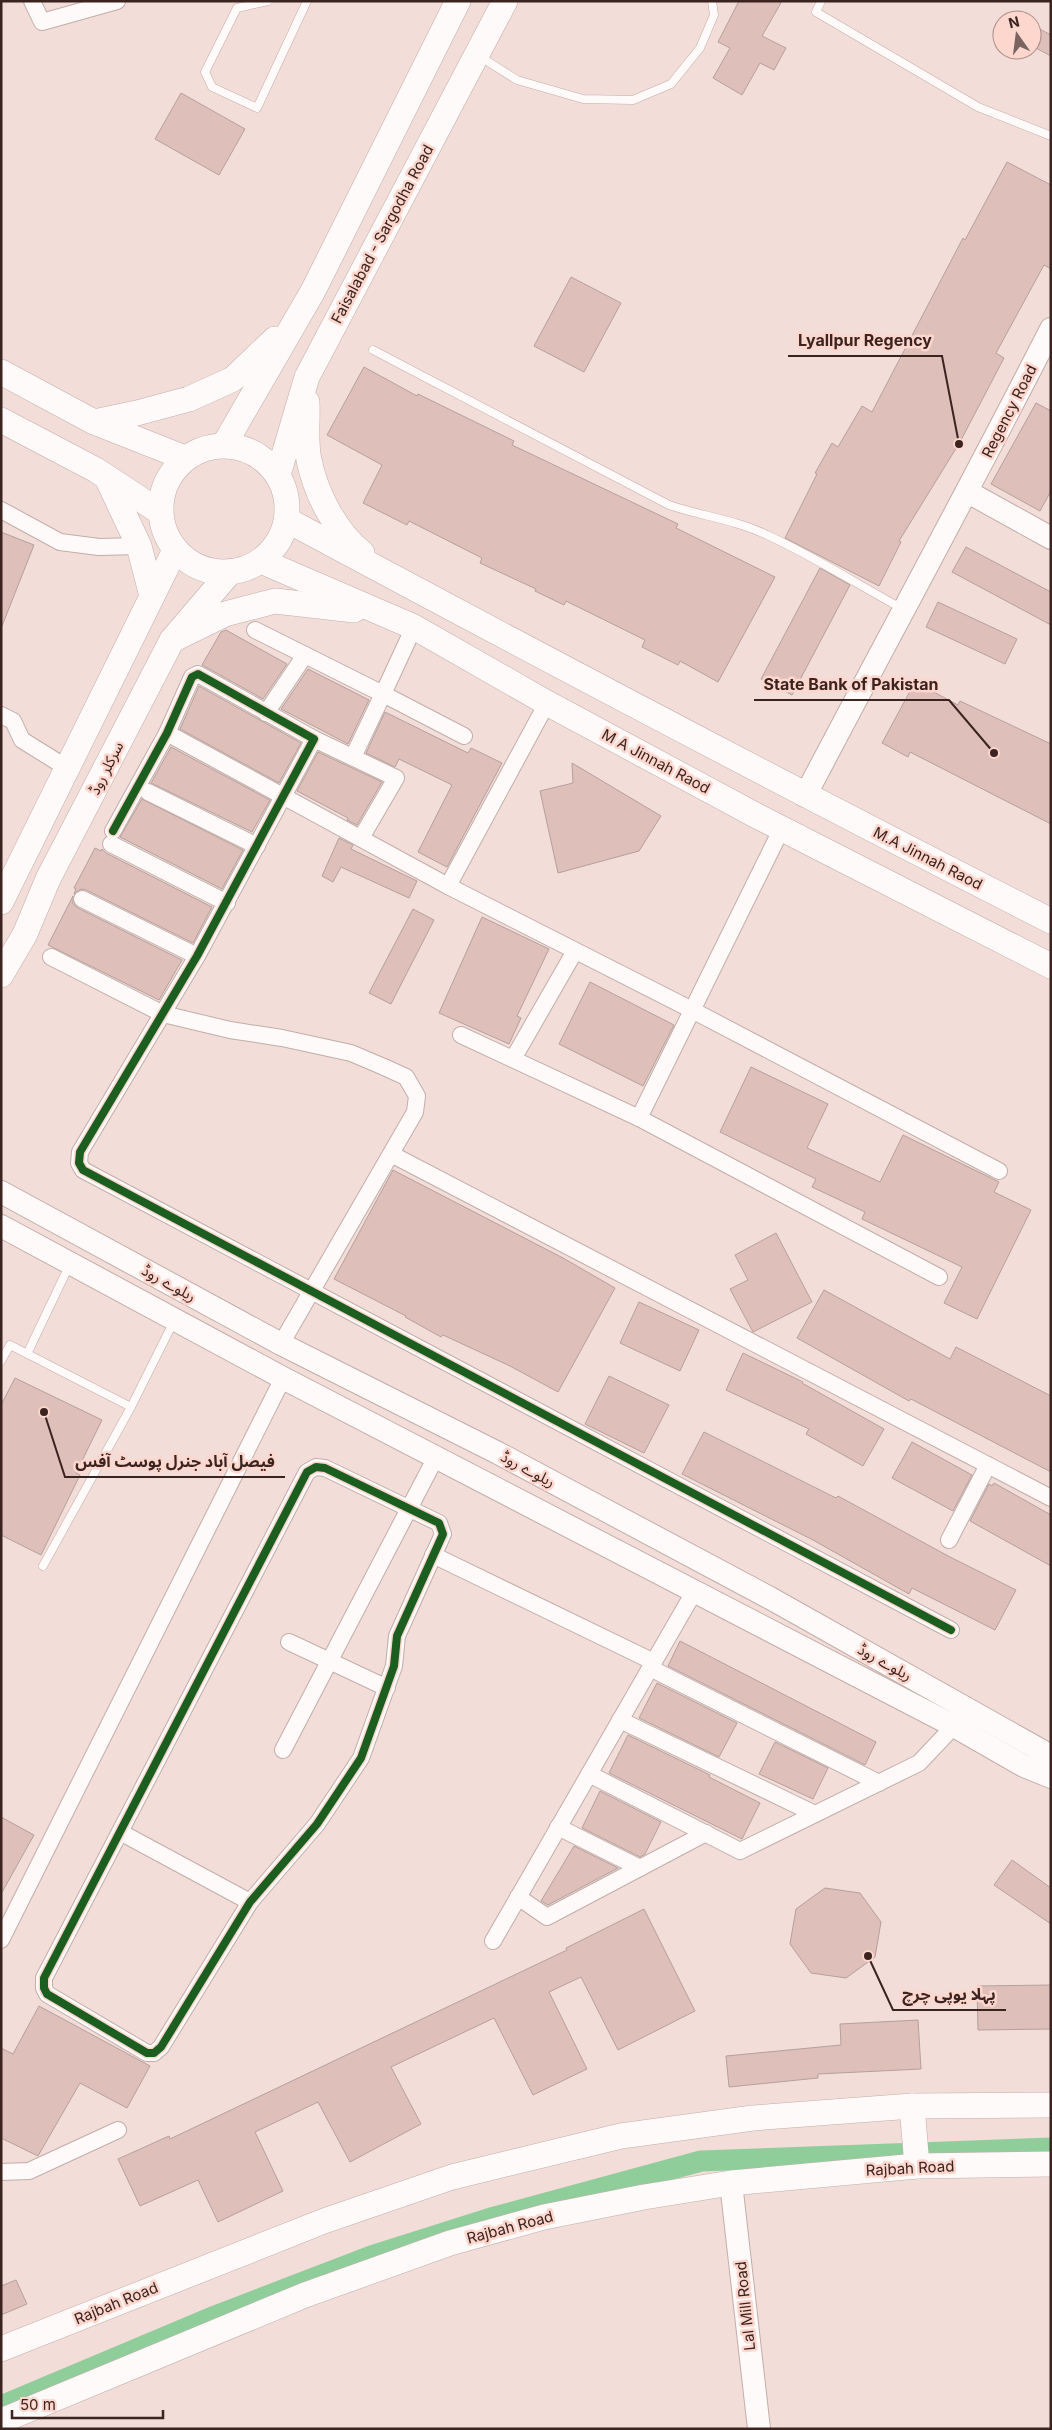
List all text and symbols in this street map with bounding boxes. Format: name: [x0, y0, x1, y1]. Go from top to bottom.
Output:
north arrow: [992, 10, 1042, 60]
text: N: [1007, 12, 1021, 31]
street label: Faisalabad - Sargodha Road: [327, 141, 437, 327]
callout: Lyallpur Regency: [788, 325, 942, 356]
text: Lyallpur Regency: [798, 330, 932, 350]
street label: Regency Road: [977, 361, 1041, 461]
callout: State Bank of Pakistan: [754, 669, 949, 700]
text: State Bank of Pakistan: [764, 674, 938, 694]
street label: M A Jinnah Raod: [599, 724, 713, 798]
street label: سرکلر روڈ: [85, 738, 128, 798]
street label: M.A Jinnah Raod: [870, 822, 986, 894]
street label: ریلوے روڈ: [139, 1260, 199, 1306]
callout: فیصل آباد جنرل پوسٹ آفس: [65, 1446, 285, 1477]
street label: ریلوے روڈ: [498, 1447, 558, 1491]
text: فیصل آباد جنرل پوسٹ آفس: [75, 1451, 275, 1472]
street label: ریلوے روڈ: [855, 1639, 915, 1685]
callout: پہلا یوپی چرچ: [893, 1979, 1006, 2010]
text: پہلا یوپی چرچ: [902, 1984, 996, 2006]
street label: Rajbah Road: [865, 2156, 955, 2180]
street label: Rajbah Road: [465, 2206, 555, 2248]
street label: Lal Mill Road: [731, 2260, 759, 2352]
street label: Rajbah Road: [71, 2278, 161, 2328]
scale bar: [12, 2388, 164, 2420]
text: 50 m: [20, 2395, 56, 2414]

